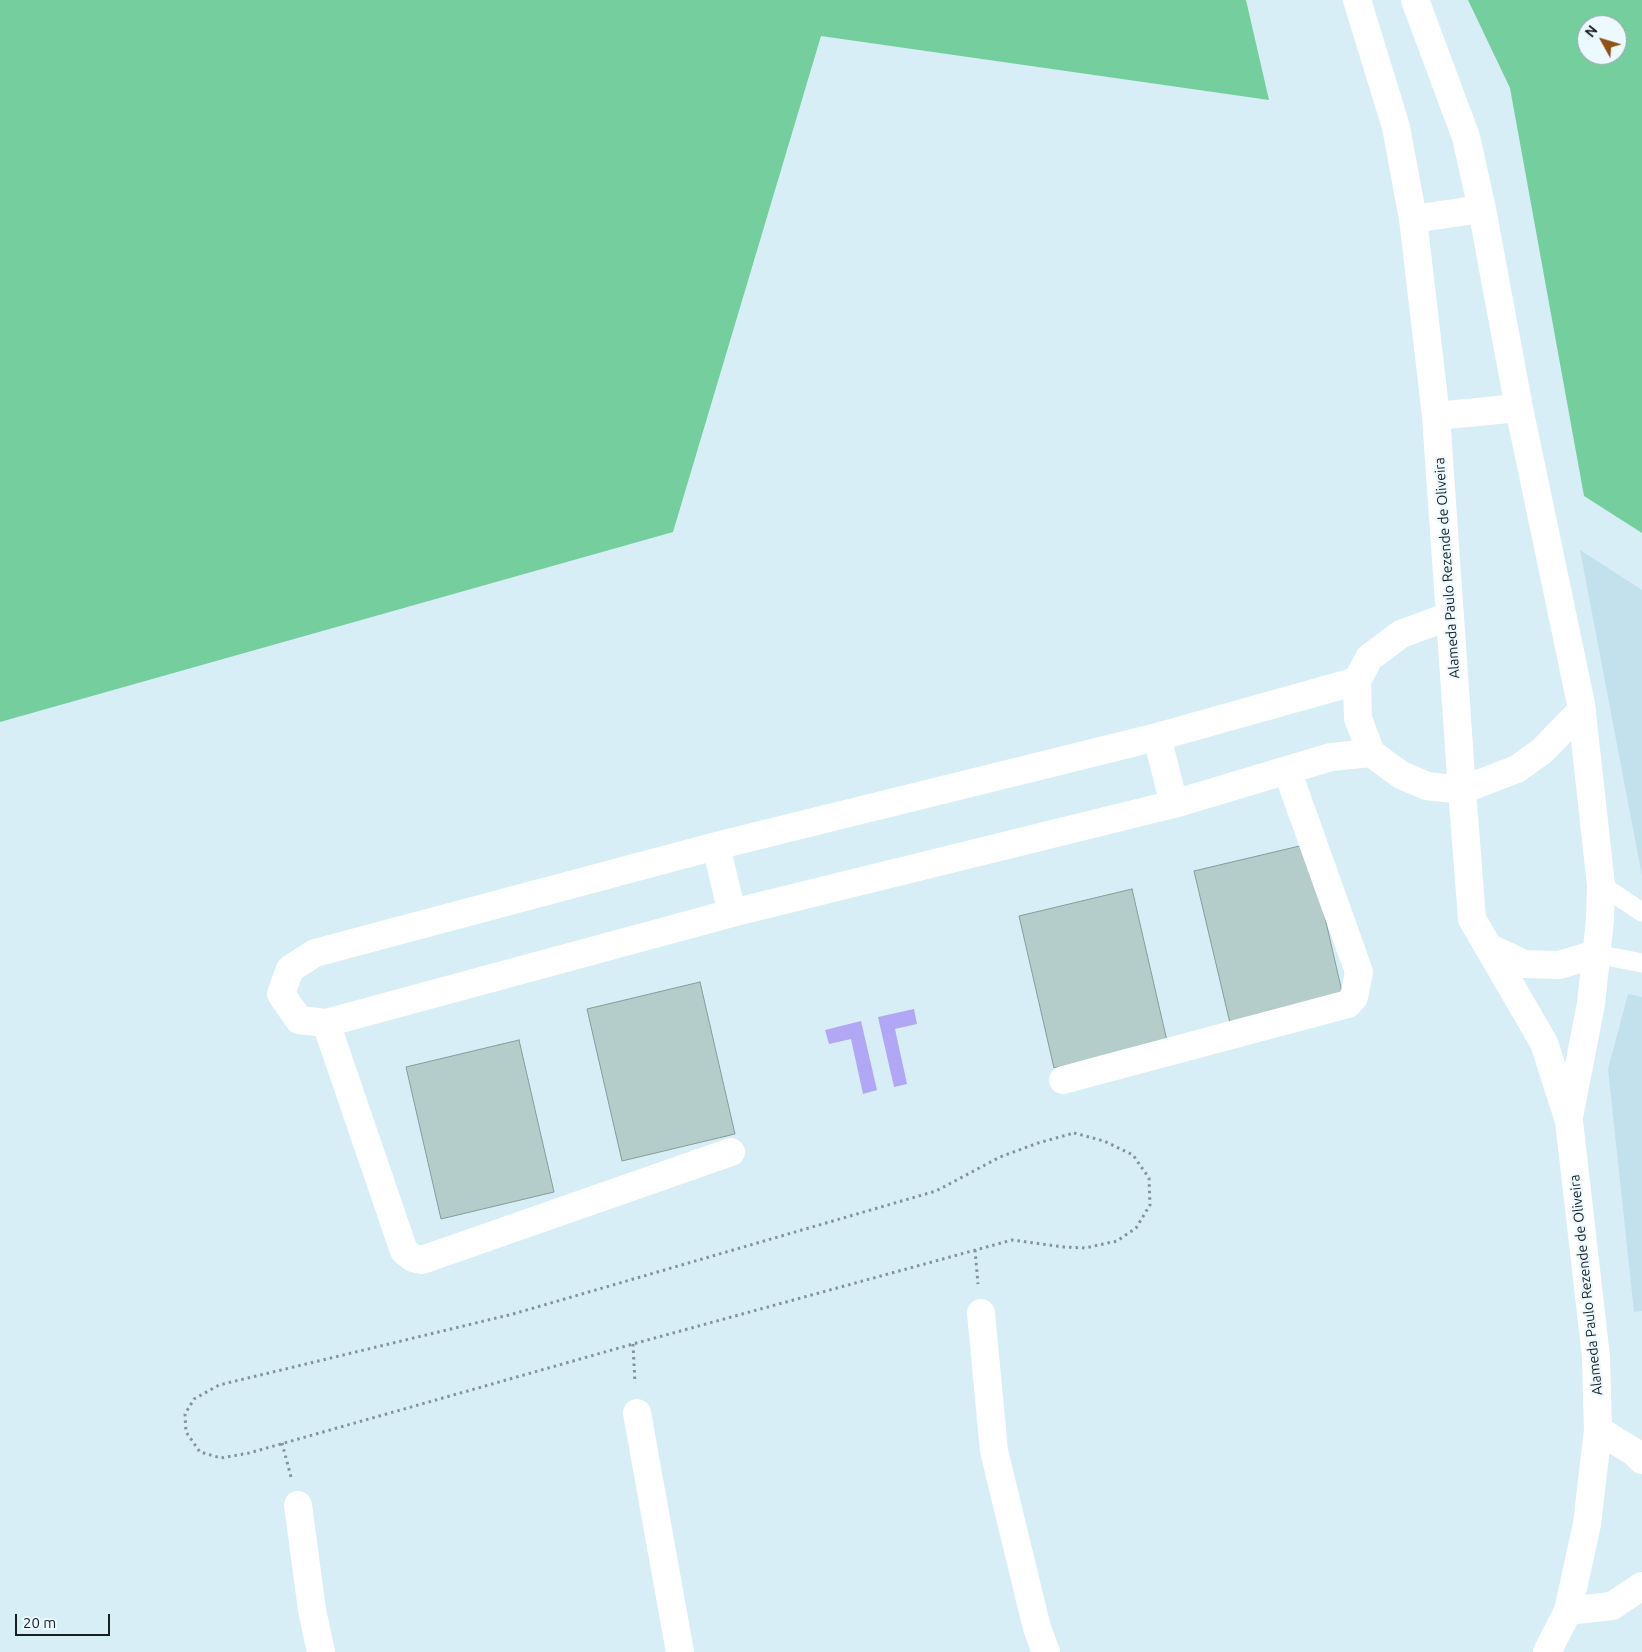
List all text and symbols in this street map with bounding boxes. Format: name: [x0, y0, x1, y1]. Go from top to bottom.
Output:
north arrow: [1577, 15, 1627, 65]
text: N: [1582, 22, 1601, 40]
street label: Alameda Paulo Rezende de Oliveira: [1431, 457, 1463, 679]
street label: Alameda Paulo Rezende de Oliveira: [1566, 1174, 1606, 1396]
scale bar: [18, 1604, 112, 1636]
text: 20 m: [23, 1614, 56, 1631]

